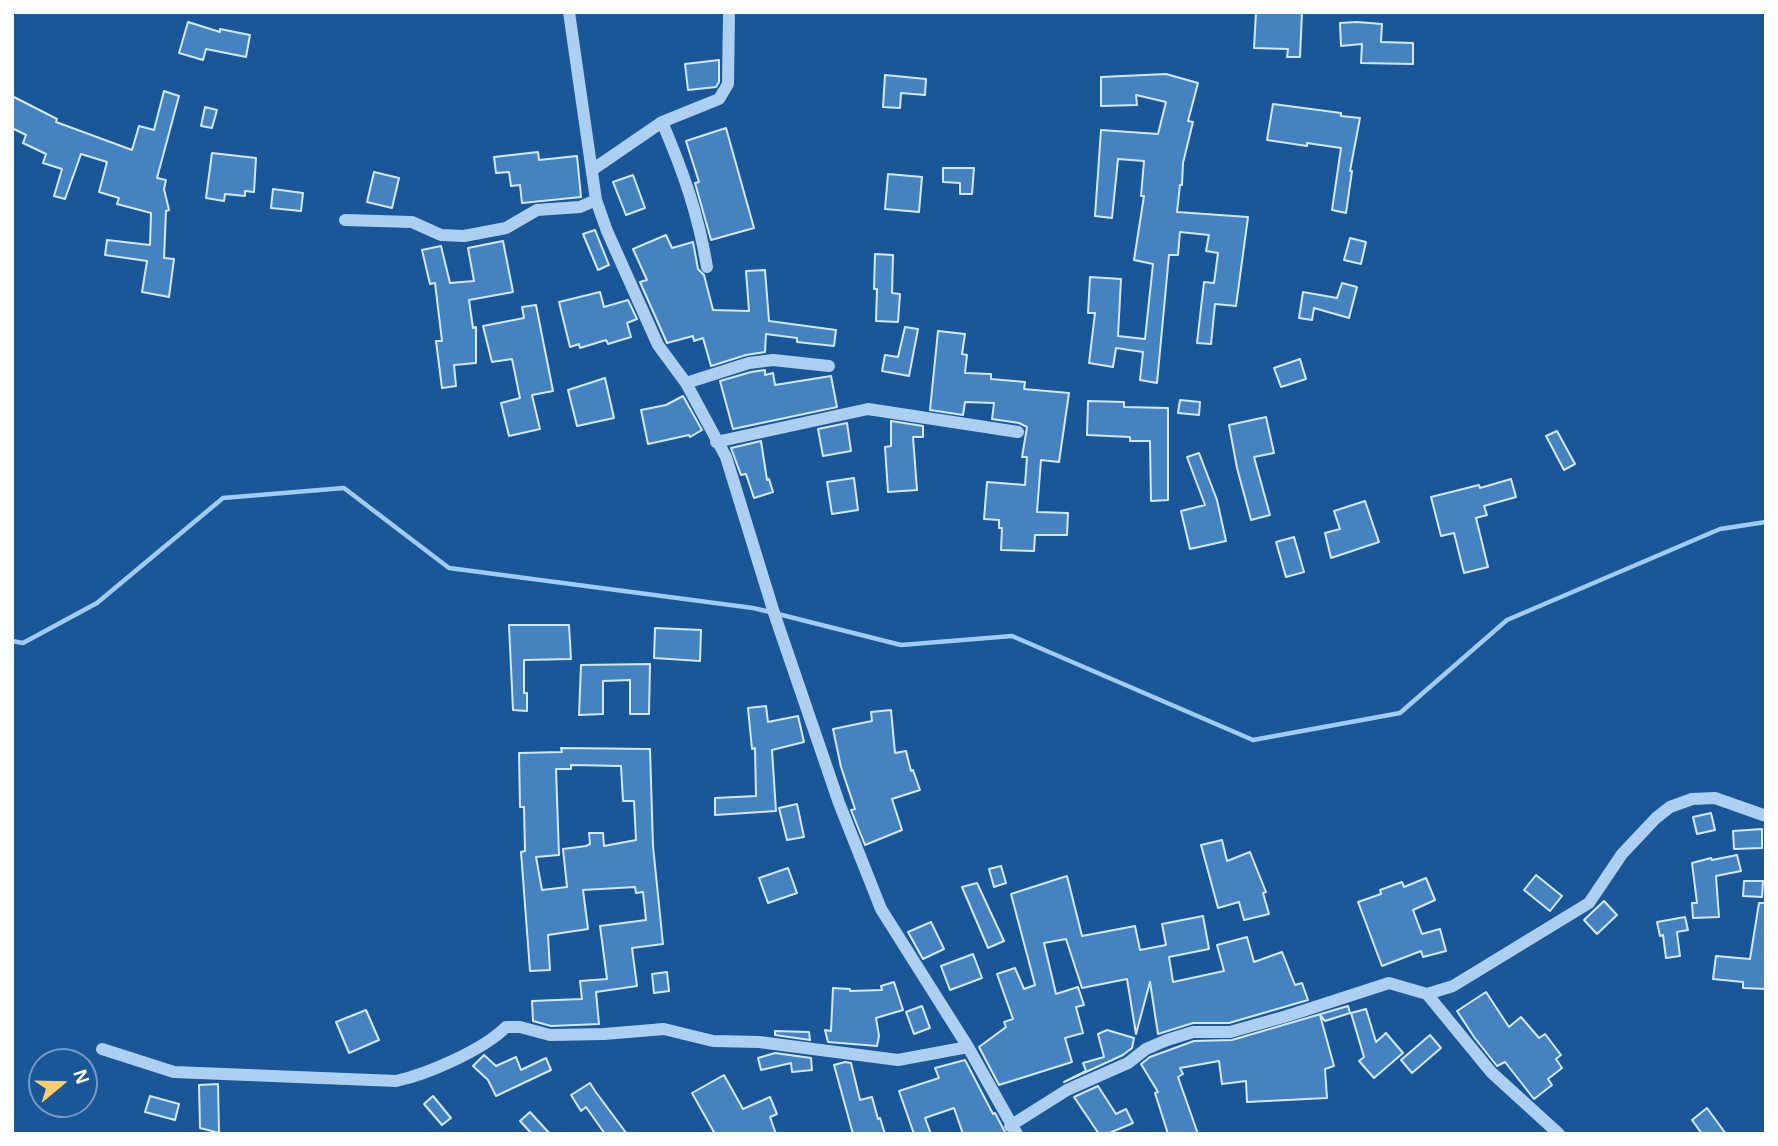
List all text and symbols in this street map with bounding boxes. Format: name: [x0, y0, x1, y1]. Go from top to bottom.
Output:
north arrow: [28, 1048, 98, 1118]
text: N: [69, 1067, 94, 1087]

